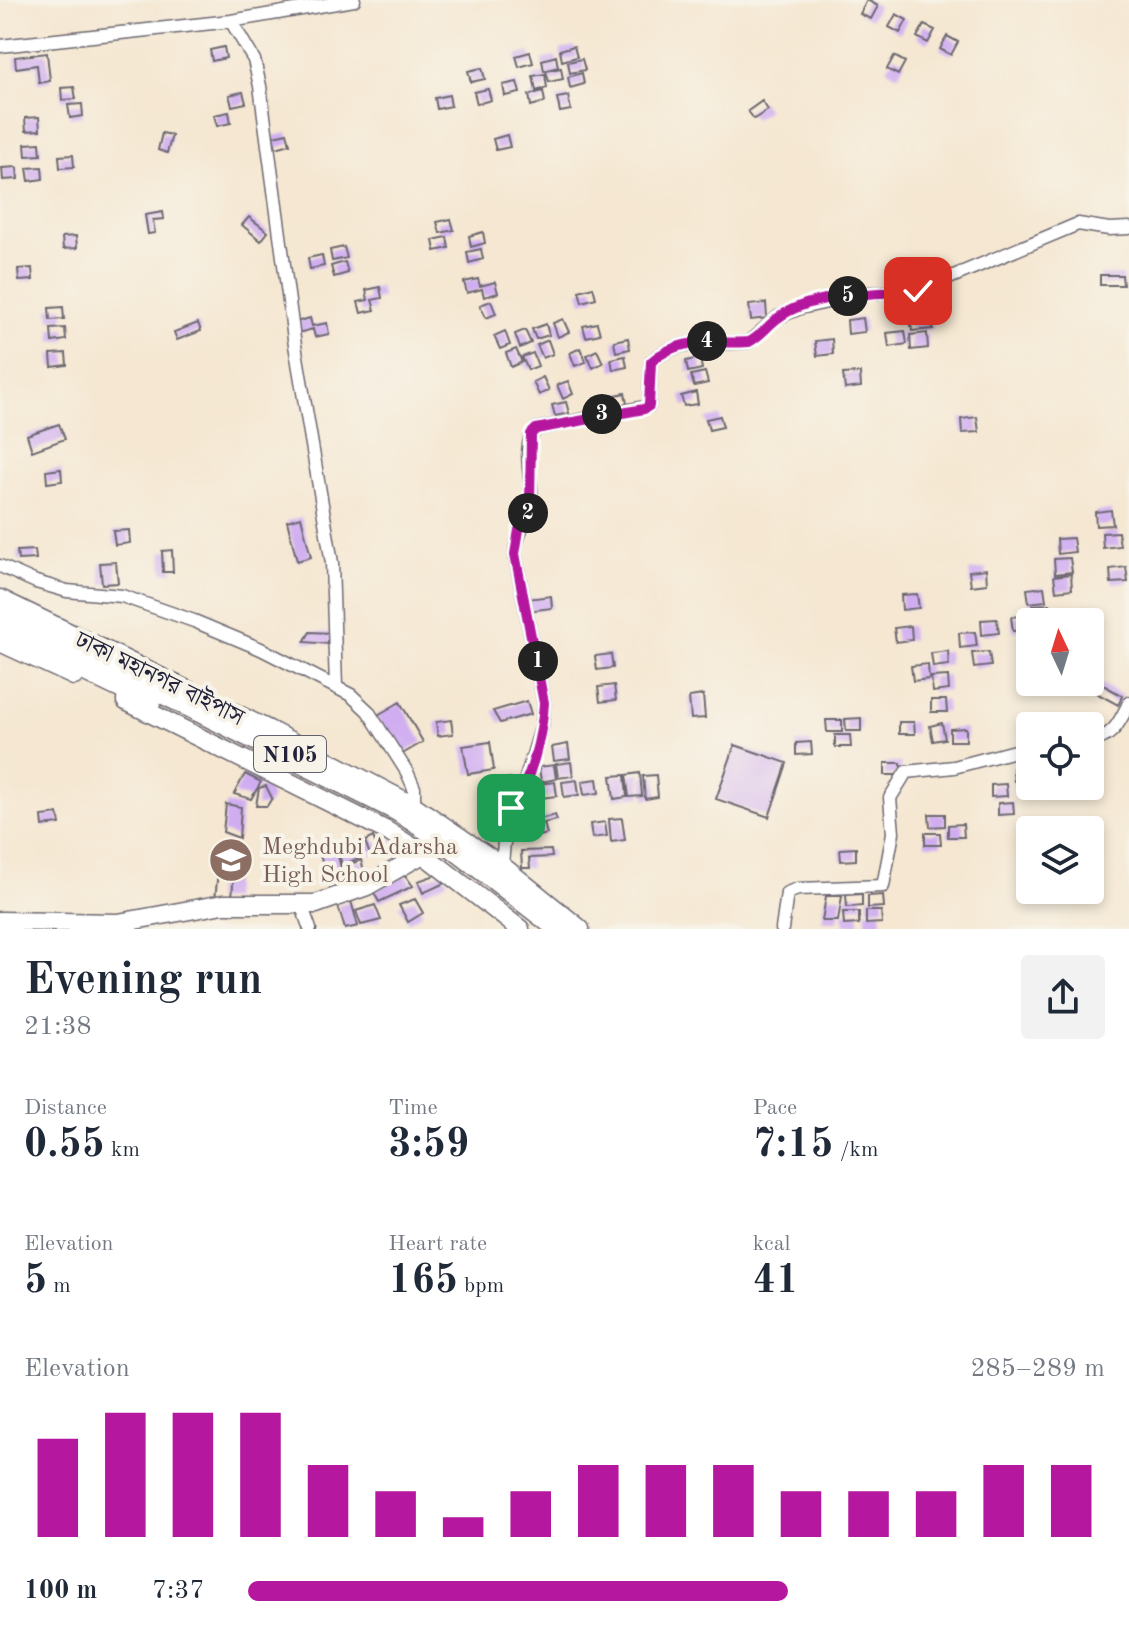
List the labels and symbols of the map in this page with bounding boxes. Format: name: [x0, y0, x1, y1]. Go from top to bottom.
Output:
pin: [884, 257, 952, 325]
pin: 5: [828, 276, 868, 316]
pin: 4: [687, 321, 727, 361]
pin: 3: [582, 394, 622, 434]
pin: 2: [508, 493, 548, 533]
north arrow: [1016, 608, 1104, 696]
street label: ঢাকা মহানগর বাইপাস: [70, 624, 251, 732]
pin: 1: [518, 641, 558, 681]
road number: N105: [254, 736, 326, 772]
pin: [477, 774, 545, 842]
school or university icon: Meghdubi Adarsha High School: [207, 836, 255, 884]
place label: Meghdubi Adarsha High School: [262, 836, 458, 888]

